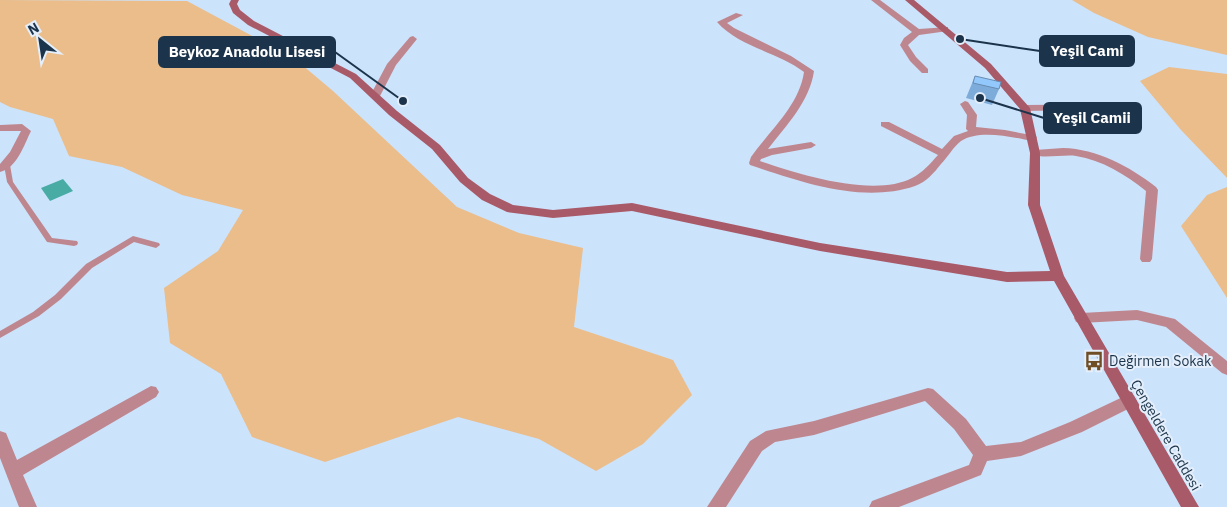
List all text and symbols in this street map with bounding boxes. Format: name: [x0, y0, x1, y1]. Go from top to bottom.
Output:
north arrow: [15, 15, 65, 65]
text: N: [25, 18, 42, 39]
callout: Yeşil Cami: [1040, 36, 1134, 66]
callout: Beykoz Anadolu Lisesi: [159, 37, 335, 67]
text: Yeşil Cami: [1050, 41, 1124, 60]
text: Beykoz Anadolu Lisesi: [169, 42, 325, 61]
callout: Yeşil Camii: [1044, 103, 1141, 133]
text: Yeşil Camii: [1053, 108, 1131, 127]
bus stop icon: Değirmen Sokak: [1083, 350, 1105, 372]
place label: Değirmen Sokak: [1109, 352, 1212, 370]
street label: Çengeldere Caddesi: [1127, 376, 1205, 494]

